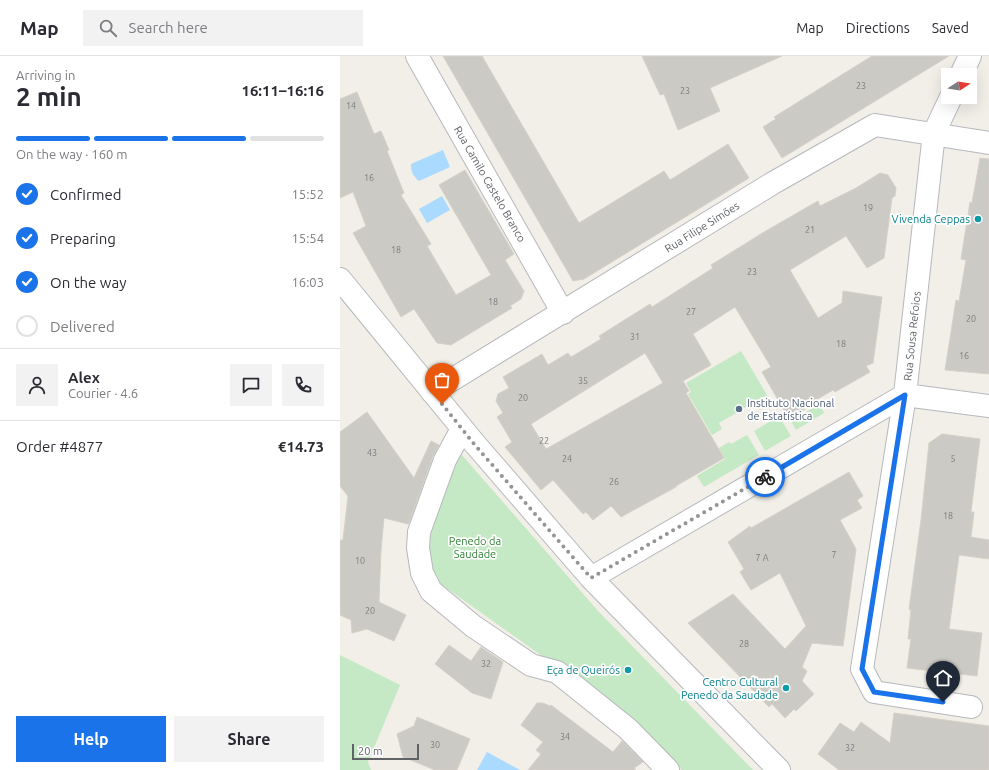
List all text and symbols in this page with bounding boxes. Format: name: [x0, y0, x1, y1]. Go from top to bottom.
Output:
search box: [83, 10, 363, 46]
text: Map: [20, 17, 59, 39]
icon: search: [97, 17, 119, 39]
text: Search here: [129, 19, 208, 36]
text: Map: [796, 20, 824, 36]
text: Directions: [846, 20, 910, 36]
text: Saved: [932, 20, 969, 36]
text: Arriving in: [16, 68, 75, 82]
north arrow: [941, 68, 977, 104]
map controls: [941, 68, 977, 104]
house number: 23: [856, 81, 866, 91]
text: 2 min: [16, 82, 82, 111]
text: 16:11–16:16: [241, 82, 324, 99]
house number: 23: [680, 86, 690, 96]
house number: 14: [346, 101, 356, 111]
street label: Rua Camilo Castelo Branco: [452, 124, 528, 244]
text: On the way · 160 m: [16, 147, 128, 161]
house number: 16: [364, 173, 374, 183]
icon: check: [16, 183, 38, 205]
text: Confirmed: [50, 186, 122, 203]
text: 15:52: [291, 187, 324, 201]
street label: Rua Filipe Simões: [663, 199, 742, 255]
house number: 19: [863, 203, 873, 213]
place label: Vivenda Ceppas: [892, 213, 970, 225]
marker: Vivenda Ceppas: [973, 214, 983, 224]
house number: 21: [805, 225, 815, 235]
icon: check: [16, 227, 38, 249]
text: Preparing: [50, 230, 116, 247]
text: 15:54: [291, 231, 324, 245]
house number: 18: [391, 245, 401, 255]
house number: 23: [747, 267, 757, 277]
icon: check: [16, 271, 38, 293]
text: On the way: [50, 274, 126, 291]
text: 16:03: [291, 275, 324, 289]
street label: Rua Sousa Refoios: [901, 290, 923, 381]
house number: 18: [488, 297, 498, 307]
house number: 27: [686, 307, 696, 317]
house number: 20: [966, 314, 976, 324]
text: Delivered: [50, 318, 115, 335]
house number: 31: [630, 332, 640, 342]
house number: 18: [836, 339, 846, 349]
house number: 16: [959, 351, 969, 361]
pin: [425, 363, 459, 404]
button: person: [16, 364, 58, 406]
button: chat: [230, 364, 272, 406]
button: phone: [282, 364, 324, 406]
text: Alex: [68, 369, 100, 386]
icon: bag: [431, 369, 453, 391]
house number: 35: [578, 376, 588, 386]
text: Courier · 4.6: [68, 386, 138, 400]
house number: 20: [518, 393, 528, 403]
place label: Instituto Nacional de Estatística: [747, 397, 834, 422]
marker: Instituto Nacional de Estatística: [734, 404, 744, 414]
house number: 22: [539, 436, 549, 446]
text: Order #4877: [16, 438, 103, 455]
text: €14.73: [278, 438, 324, 455]
house number: 43: [367, 448, 377, 458]
house number: 24: [562, 454, 572, 464]
house number: 5: [950, 454, 956, 464]
courier: [745, 457, 785, 497]
icon: bike: [754, 466, 776, 488]
house number: 26: [609, 477, 619, 487]
house number: 18: [943, 511, 953, 521]
park label: Penedo da Saudade: [449, 535, 501, 560]
house number: 7: [831, 550, 837, 560]
house number: 7 A: [756, 553, 769, 563]
house number: 10: [355, 556, 365, 566]
house number: 20: [365, 606, 375, 616]
house number: 28: [739, 639, 749, 649]
house number: 32: [481, 659, 491, 669]
pin: [926, 661, 960, 702]
place label: Eça de Queirós: [547, 664, 620, 676]
marker: Eça de Queirós: [623, 665, 633, 675]
icon: home: [932, 667, 954, 689]
place label: Centro Cultural Penedo da Saudade: [681, 676, 778, 701]
marker: Centro Cultural Penedo da Saudade: [781, 683, 791, 693]
button: Help: [16, 716, 166, 762]
button: Share: [174, 716, 324, 762]
house number: 34: [560, 732, 570, 742]
house number: 30: [430, 740, 440, 750]
scale bar: [352, 742, 419, 761]
house number: 32: [845, 743, 855, 753]
text: 20 m: [358, 745, 382, 757]

